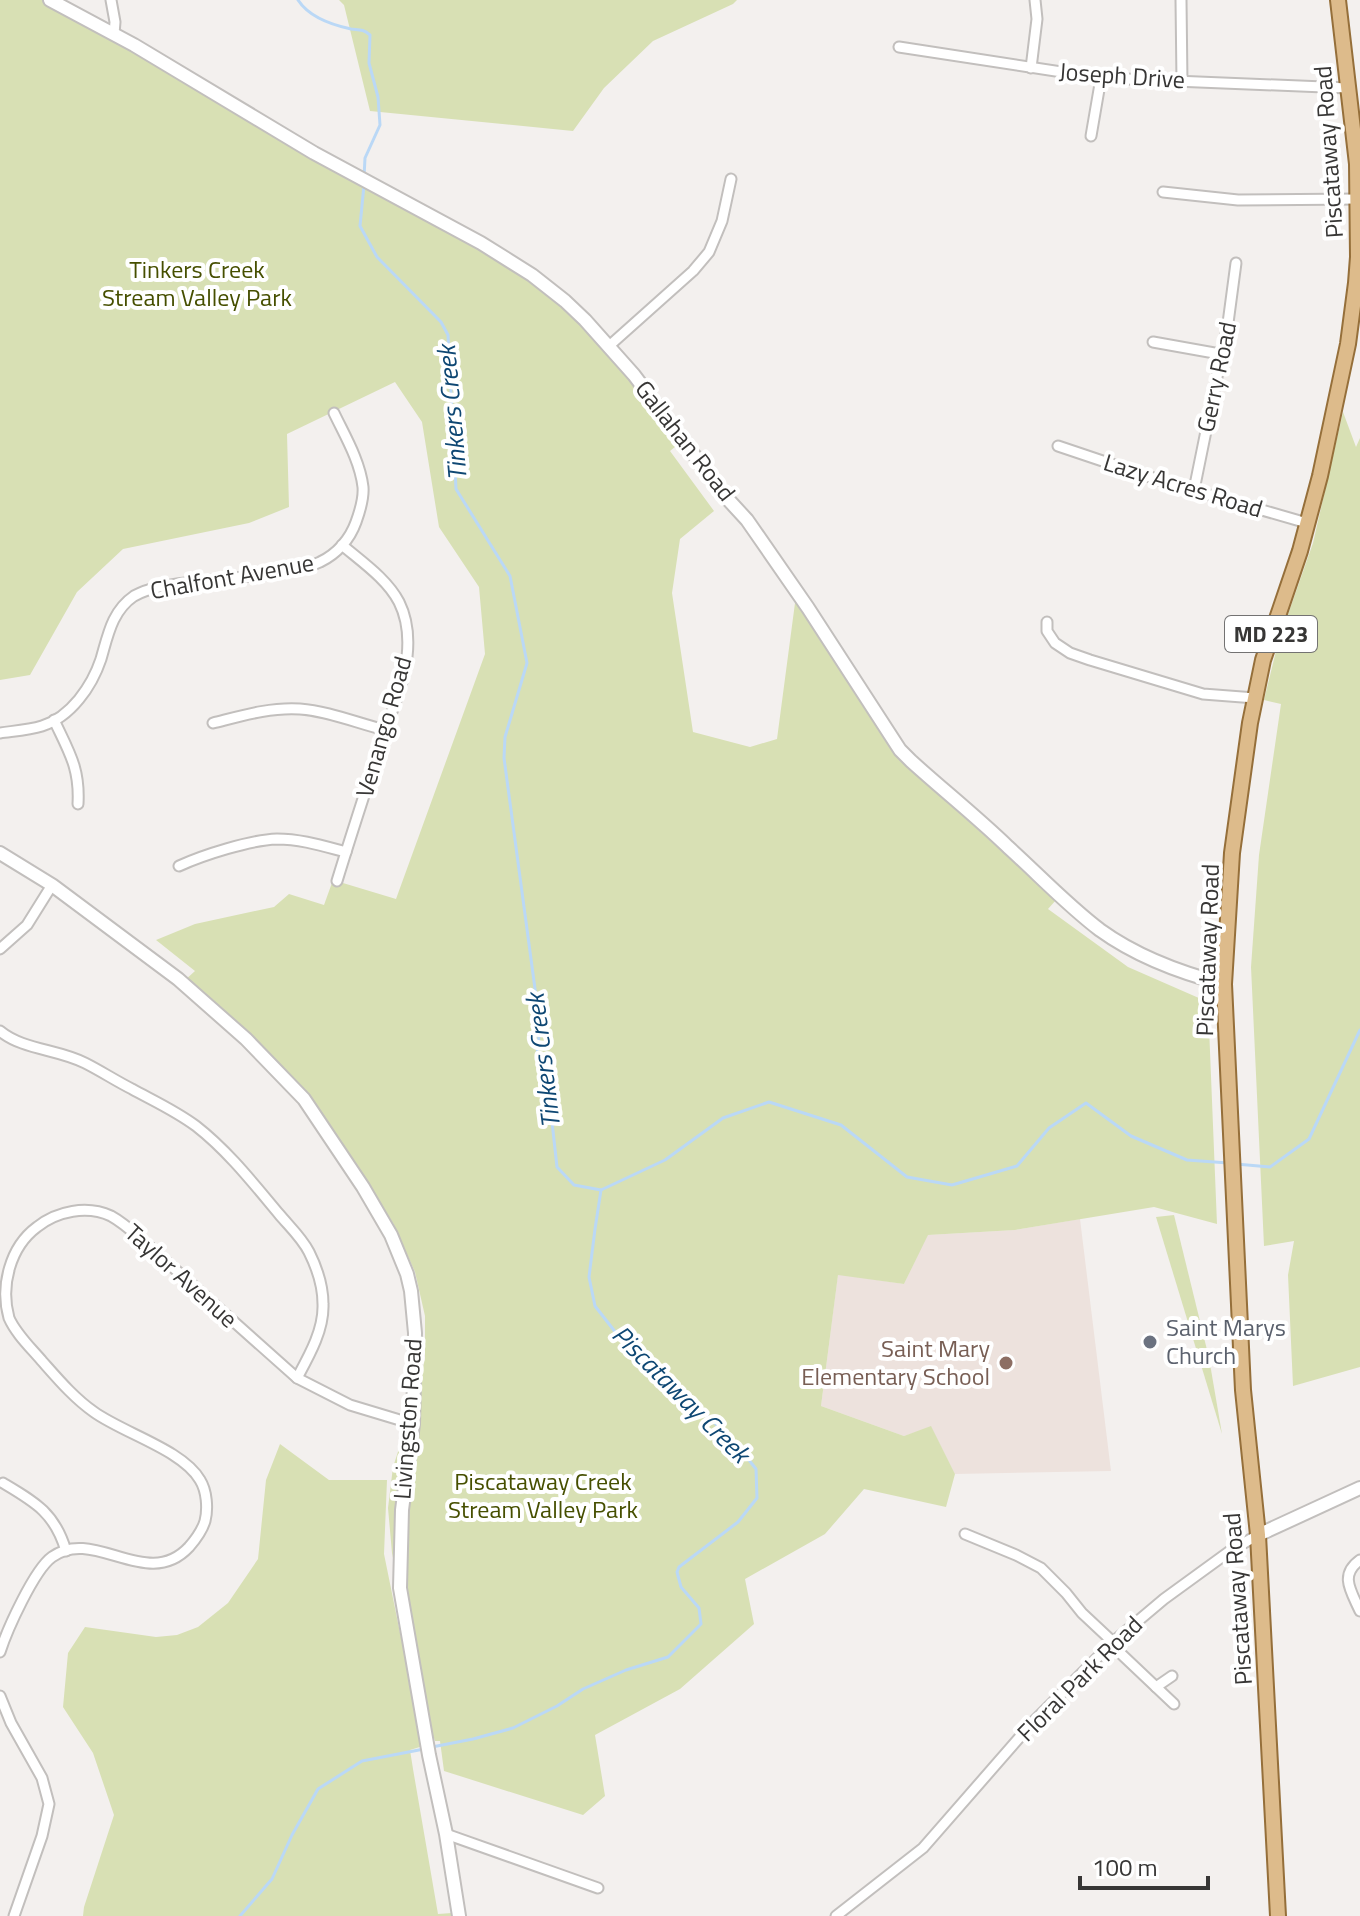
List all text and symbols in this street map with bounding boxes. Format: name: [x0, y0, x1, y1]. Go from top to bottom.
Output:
street label: Joseph Drive: [1058, 53, 1186, 97]
street label: Piscataway Road: [1304, 65, 1352, 239]
park label: Tinkers Creek Stream Valley Park: [102, 251, 292, 315]
street label: Gerry Road: [1187, 318, 1245, 435]
water label: Tinkers Creek: [426, 341, 477, 482]
street label: Gallahan Road: [627, 372, 745, 509]
street label: Lazy Acres Road: [1099, 444, 1267, 526]
street label: Chalfont Avenue: [147, 544, 316, 608]
road number: MD 223: [1225, 616, 1317, 652]
street label: Venango Road: [346, 652, 420, 802]
street label: Piscataway Road: [1186, 863, 1228, 1037]
water label: Tinkers Creek: [514, 988, 570, 1131]
street label: Taylor Avenue: [117, 1215, 246, 1336]
place label: Saint Marys Church: [1166, 1309, 1286, 1373]
water label: Piscataway Creek: [603, 1316, 762, 1474]
place label: Saint Mary Elementary School: [801, 1330, 990, 1394]
marker: Saint Marys Church: [1141, 1333, 1159, 1351]
street label: Livingston Road: [383, 1337, 431, 1501]
marker: Saint Mary Elementary School: [997, 1354, 1015, 1372]
park label: Piscataway Creek Stream Valley Park: [448, 1463, 638, 1527]
street label: Piscataway Road: [1213, 1512, 1261, 1686]
street label: Floral Park Road: [1008, 1607, 1150, 1749]
scale bar: [1080, 1840, 1208, 1890]
text: 100 m: [1092, 1849, 1158, 1885]

